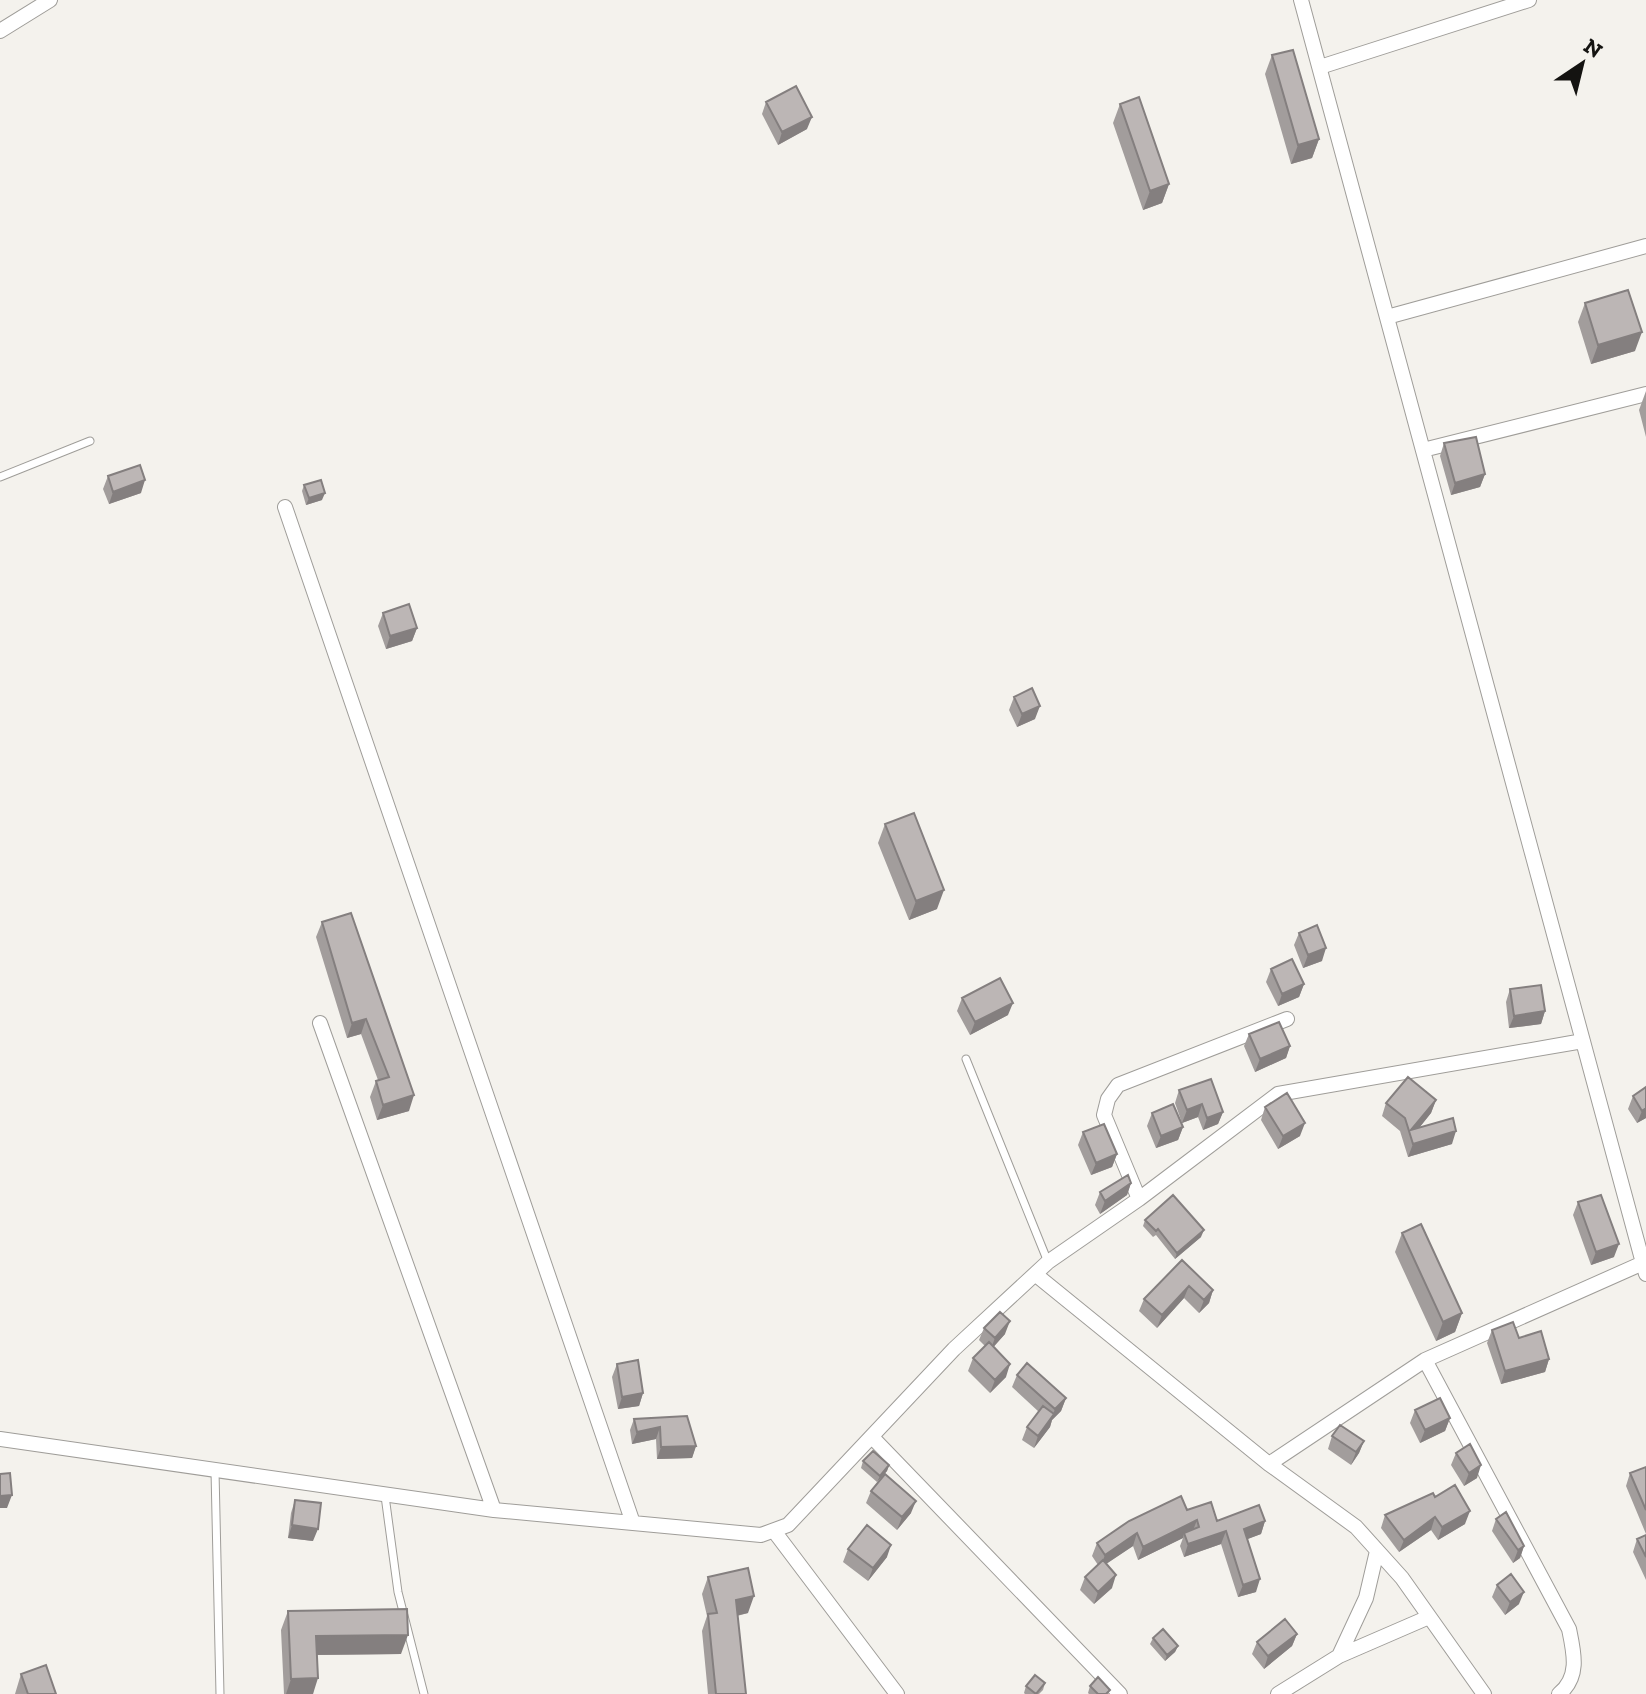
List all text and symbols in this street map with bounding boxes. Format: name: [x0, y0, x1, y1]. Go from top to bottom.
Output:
north arrow: [1542, 24, 1622, 104]
text: N: [1579, 32, 1608, 64]

